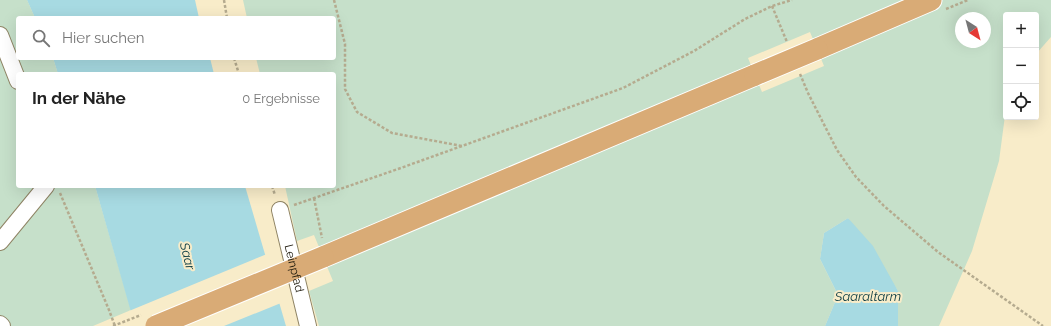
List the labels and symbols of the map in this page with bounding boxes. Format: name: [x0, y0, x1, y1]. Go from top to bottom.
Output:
north arrow: [955, 12, 991, 48]
water label: Saar: [177, 240, 198, 272]
street label: Leinpfad: [282, 243, 307, 294]
water label: Saaraltarm: [834, 289, 901, 304]

